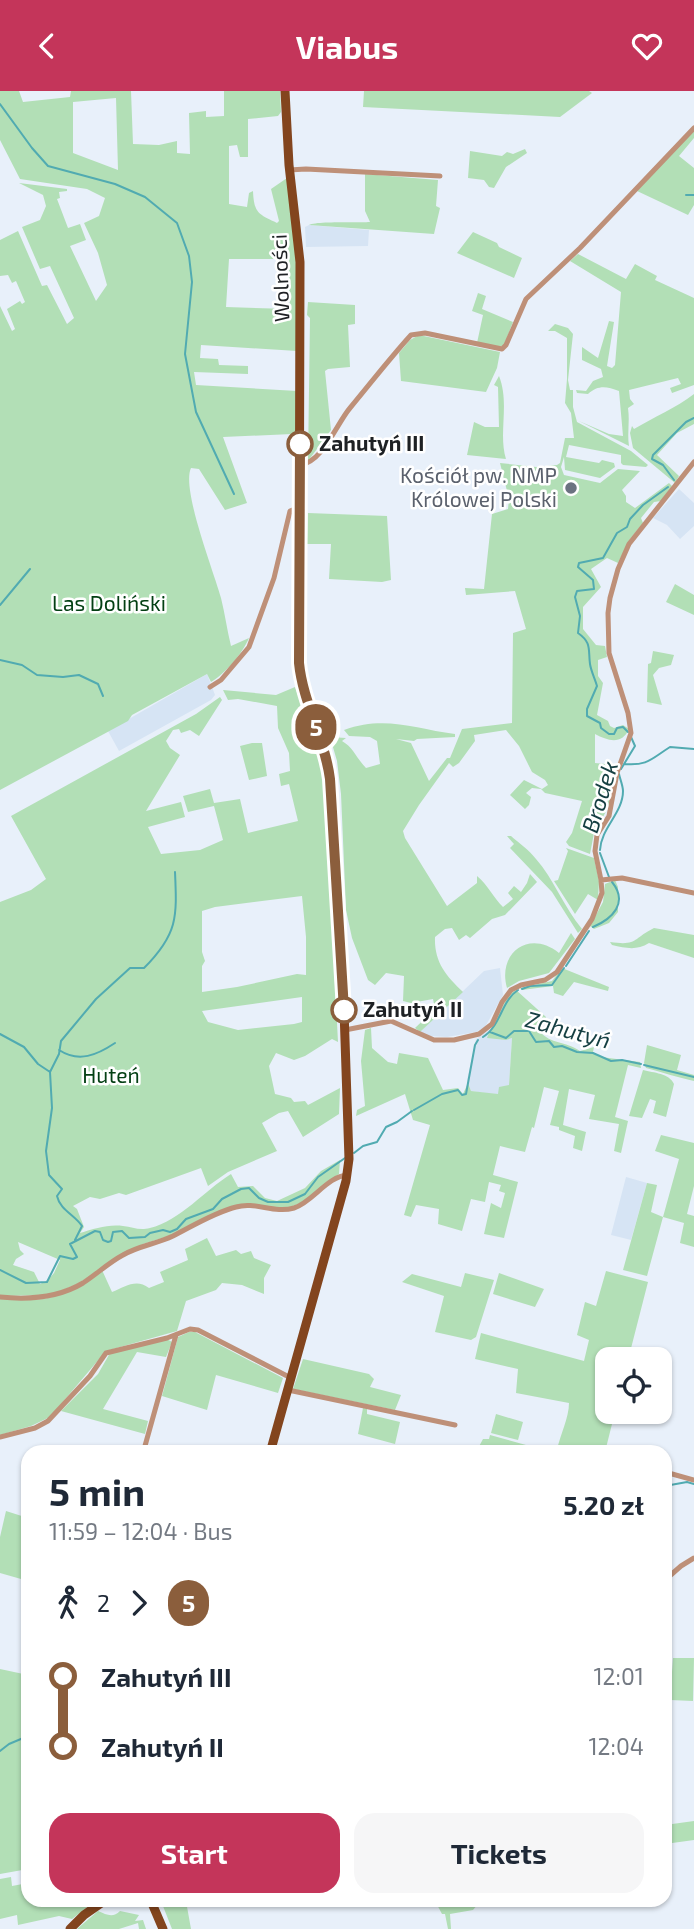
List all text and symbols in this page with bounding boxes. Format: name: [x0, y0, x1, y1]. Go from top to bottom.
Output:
icon: back: [28, 27, 66, 65]
text: Viabus: [296, 27, 398, 65]
icon: heart: [628, 27, 666, 65]
street label: Wolności: [265, 234, 294, 322]
place label: Zahutyń III: [319, 430, 424, 456]
marker: Zahutyń III: [287, 431, 313, 457]
place label: Kościół pw. NMP Królowej Polski: [400, 462, 557, 512]
marker: Kościół pw. NMP Królowej Polski: [563, 480, 579, 496]
park label: Las Doliński: [52, 590, 166, 615]
line badge: 5: [293, 704, 339, 750]
text: 5: [309, 712, 323, 741]
water label: Brodek: [575, 757, 623, 836]
place label: Zahutyń II: [363, 996, 462, 1022]
marker: Zahutyń II: [331, 997, 357, 1023]
water label: Zahutyń: [523, 1004, 614, 1054]
park label: Huteń: [82, 1062, 140, 1087]
map controls: [595, 1347, 672, 1424]
button: locate: [595, 1347, 672, 1424]
text: 5 min: [49, 1468, 145, 1514]
text: 5.20 zł: [563, 1489, 644, 1520]
text: 11:59 – 12:04 · Bus: [49, 1517, 232, 1545]
icon: walk: [49, 1584, 87, 1622]
icon: forward: [120, 1584, 158, 1622]
text: 5: [182, 1588, 195, 1617]
text: 2: [97, 1589, 110, 1617]
text: Zahutyń III: [101, 1661, 232, 1692]
text: 12:01: [593, 1662, 644, 1690]
text: Zahutyń II: [101, 1731, 224, 1762]
text: 12:04: [588, 1732, 644, 1760]
button: Start: [49, 1813, 340, 1893]
button: Tickets: [354, 1813, 644, 1893]

